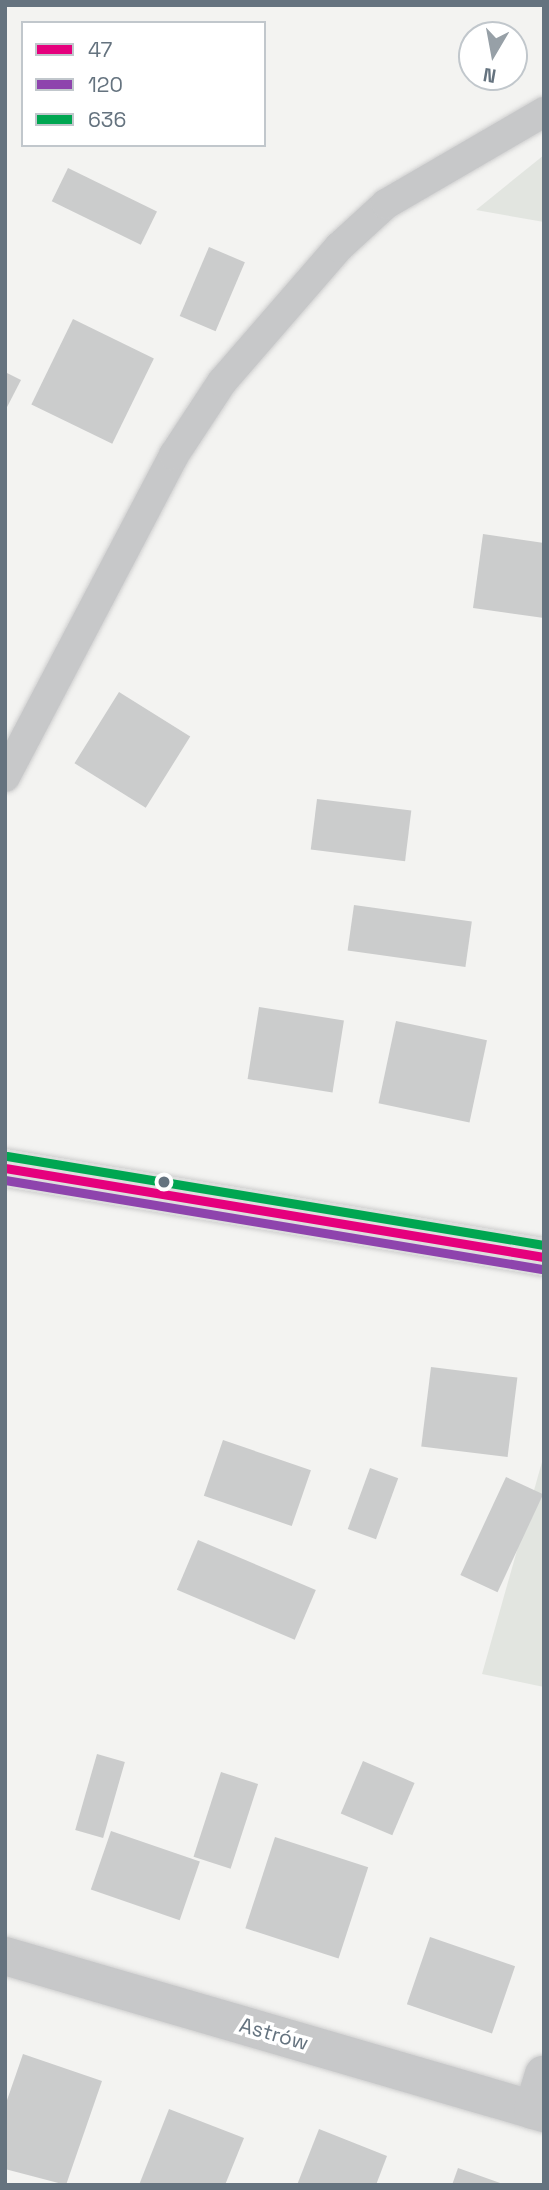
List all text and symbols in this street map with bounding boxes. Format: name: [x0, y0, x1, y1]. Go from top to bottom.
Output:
legend: [21, 21, 266, 147]
north arrow: [458, 21, 528, 91]
text: 47: [88, 36, 112, 63]
text: N: [481, 62, 498, 89]
text: 120: [88, 71, 123, 98]
text: 636: [88, 106, 126, 133]
unlabelled marker: [157, 1175, 171, 1189]
street label: Astrów: [236, 2012, 312, 2056]

